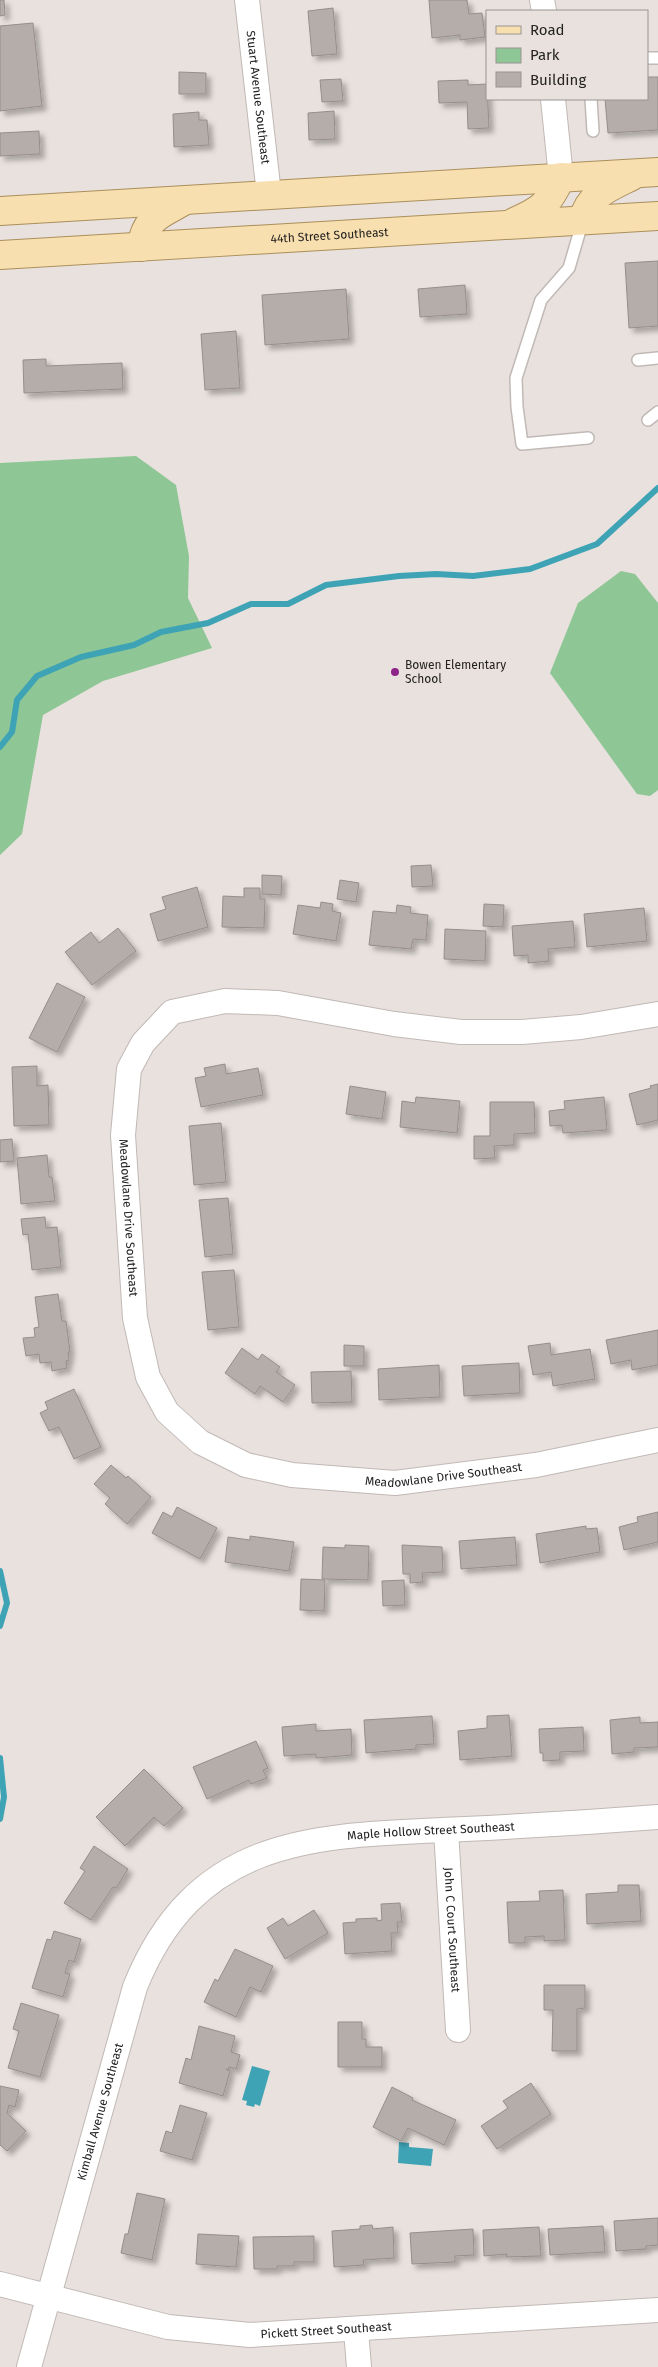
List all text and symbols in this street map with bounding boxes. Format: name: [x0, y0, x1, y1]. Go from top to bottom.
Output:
legend: [486, 10, 648, 100]
text: Road: [530, 21, 565, 39]
street label: Stuart Avenue Southeast: [244, 30, 273, 166]
text: Park: [530, 46, 560, 64]
text: Building: [530, 71, 586, 89]
street label: 44th Street Southeast: [270, 225, 389, 246]
place label: Bowen Elementary School: [405, 658, 506, 686]
marker: Bowen Elementary School: [389, 666, 401, 678]
street label: Meadowlane Drive Southeast: [116, 1138, 141, 1298]
street label: Meadowlane Drive Southeast: [364, 1460, 523, 1490]
street label: Maple Hollow Street Southeast: [346, 1819, 516, 1843]
street label: John C Court Southeast: [441, 1867, 463, 1993]
street label: Kimball Avenue Southeast: [74, 2041, 126, 2182]
street label: Pickett Street Southeast: [260, 2319, 393, 2341]

